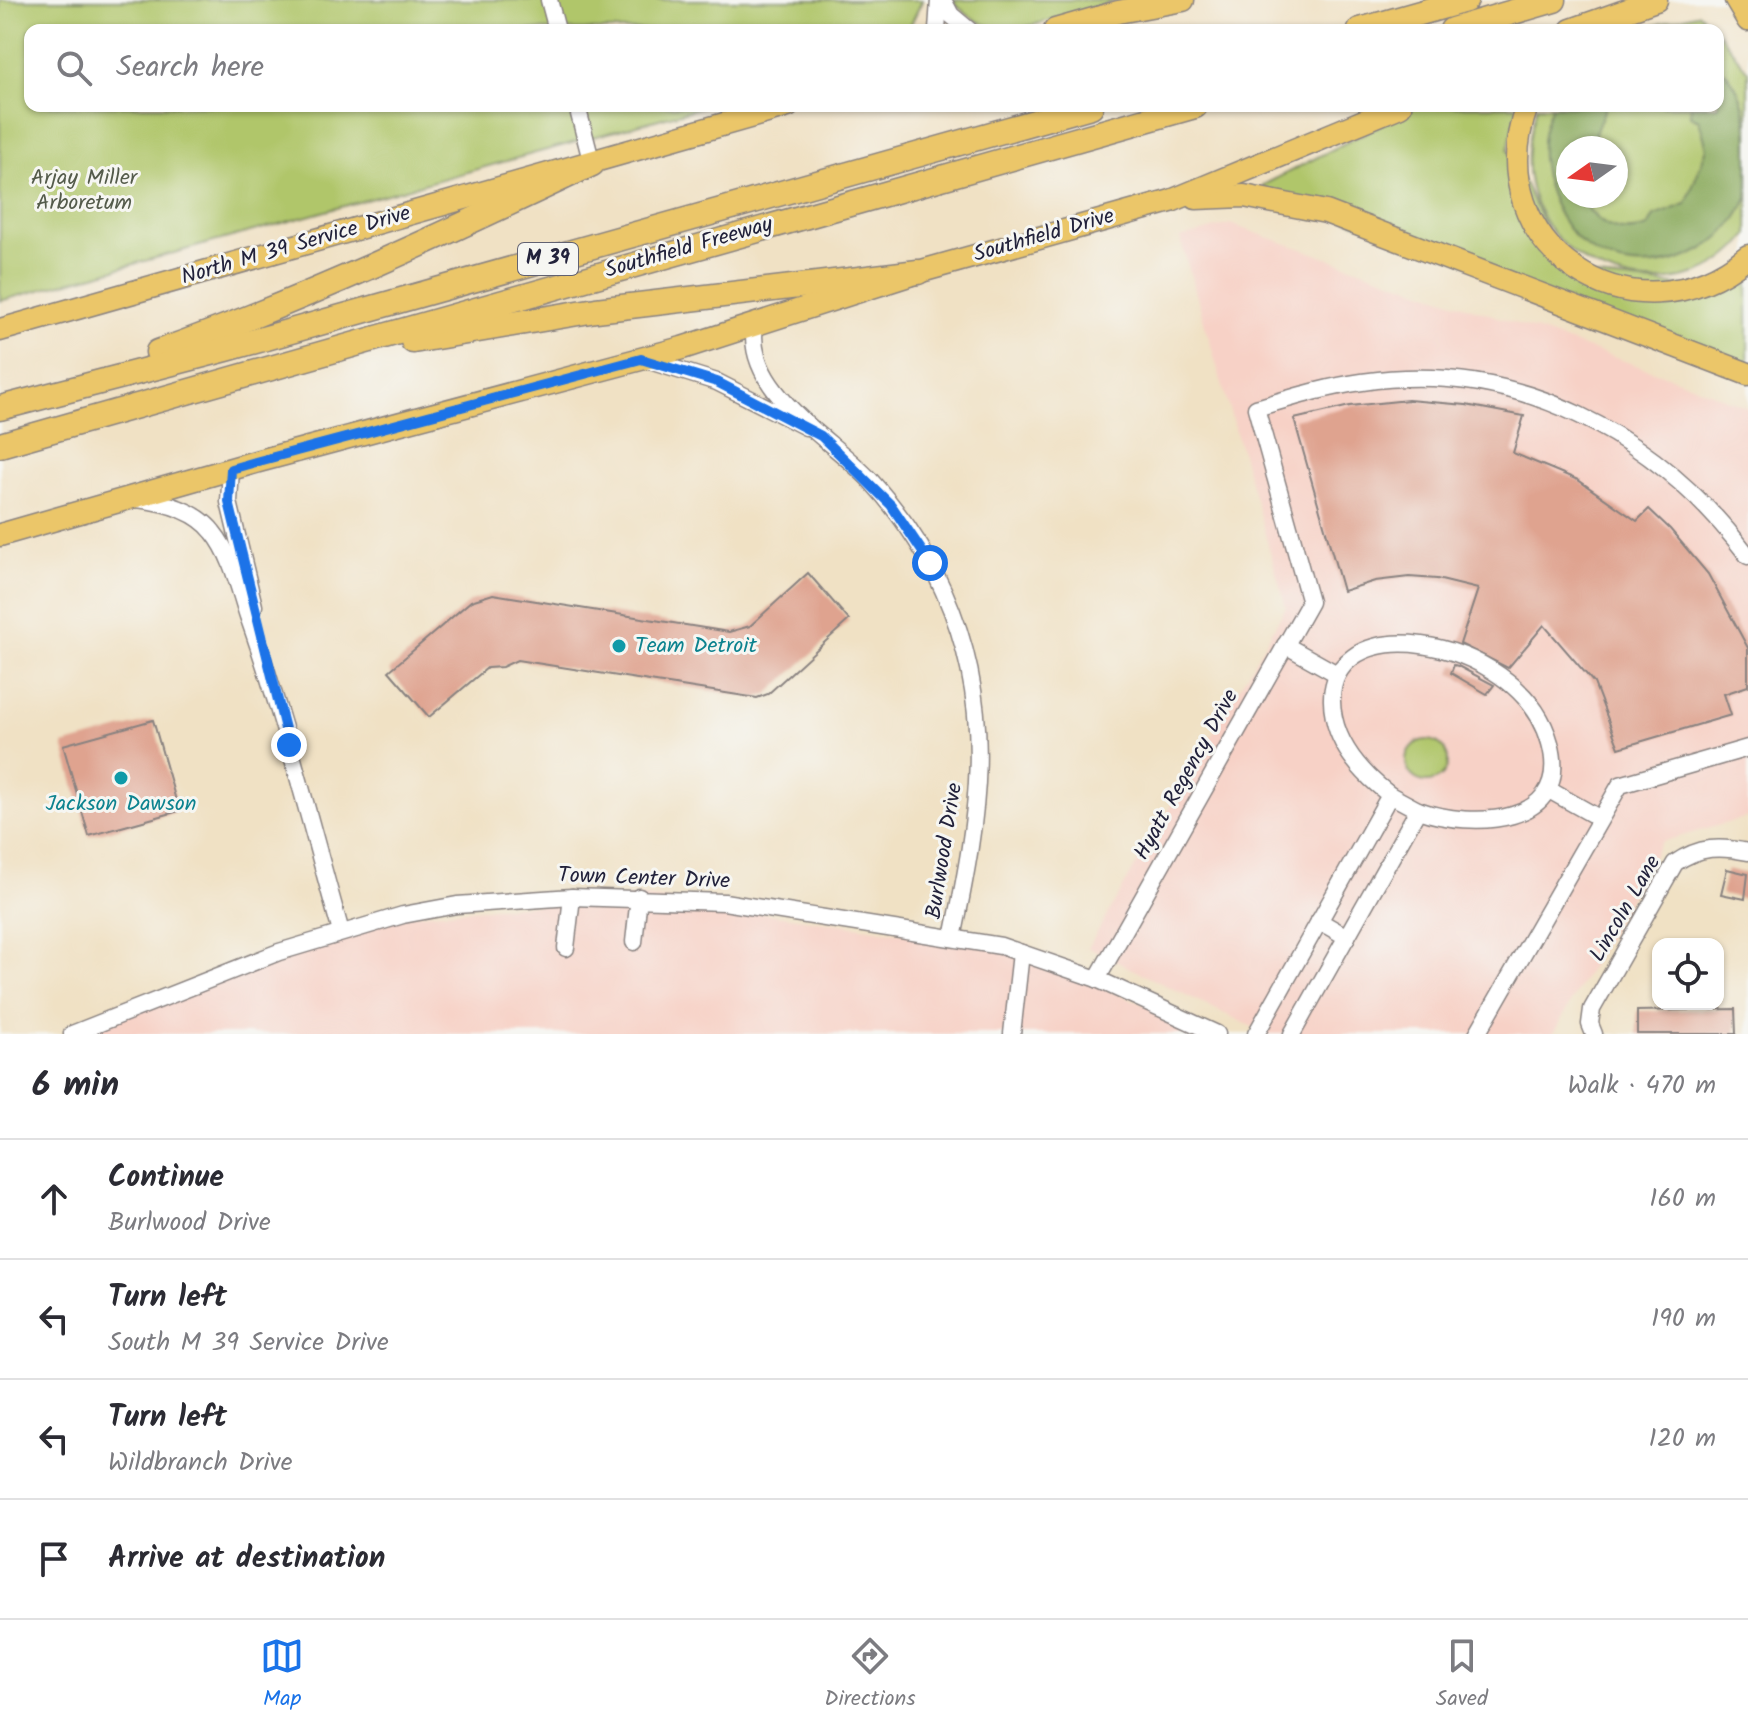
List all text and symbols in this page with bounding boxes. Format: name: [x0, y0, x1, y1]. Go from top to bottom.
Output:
search box: [24, 24, 1724, 112]
text: Search here: [116, 44, 264, 92]
icon: search: [52, 46, 96, 90]
north arrow: [1556, 136, 1628, 208]
park label: Arjay Miller Arboretum: [31, 161, 139, 221]
street label: North M 39 Service Drive: [177, 196, 415, 296]
street label: Southfield Drive: [969, 199, 1119, 273]
street label: Southfield Freeway: [601, 207, 778, 289]
road number: M 39: [518, 243, 578, 275]
route start: [912, 545, 948, 581]
place label: Team Detroit: [635, 629, 757, 664]
marker: Team Detroit: [610, 637, 628, 655]
street label: Hyatt Regency Drive: [1125, 683, 1249, 867]
route end: [271, 727, 307, 763]
marker: Jackson Dawson: [112, 769, 130, 787]
street label: Burlwood Drive: [917, 780, 973, 922]
place label: Jackson Dawson: [46, 787, 197, 822]
street label: Lincoln Lane: [1581, 849, 1671, 969]
street label: Town Center Drive: [557, 859, 731, 899]
map controls: [1652, 938, 1724, 1010]
button: locate: [1652, 938, 1724, 1010]
text: 6 min: [32, 1059, 119, 1113]
text: Walk · 470 m: [1567, 1065, 1716, 1107]
text: Continue: [108, 1154, 224, 1202]
icon: ahead: [32, 1177, 76, 1221]
text: 160 m: [1649, 1178, 1716, 1220]
text: Burlwood Drive: [108, 1202, 271, 1244]
text: Turn left: [108, 1274, 227, 1322]
icon: left: [32, 1297, 76, 1341]
text: 190 m: [1651, 1298, 1716, 1340]
text: South M 39 Service Drive: [108, 1322, 389, 1364]
text: Turn left: [108, 1394, 227, 1442]
icon: left: [32, 1417, 76, 1461]
text: 120 m: [1649, 1418, 1716, 1460]
text: Wildbranch Drive: [108, 1442, 292, 1484]
text: Arrive at destination: [108, 1535, 385, 1583]
icon: arrive: [32, 1537, 76, 1581]
tab: Map: [260, 1634, 304, 1717]
tab: Directions: [824, 1634, 916, 1717]
tab: Saved: [1436, 1634, 1488, 1717]

